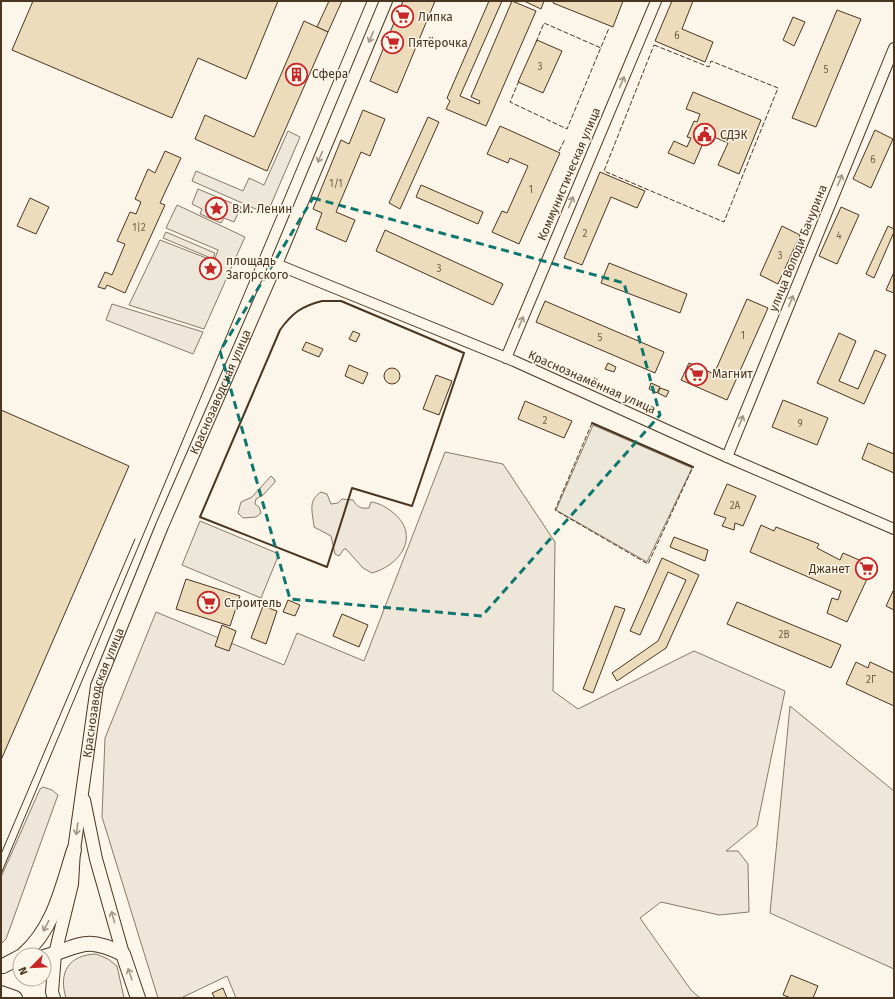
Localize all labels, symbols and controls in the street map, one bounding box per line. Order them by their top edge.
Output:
supermarket icon: Липка [389,4,415,30]
place label: Липка [418,10,453,24]
supermarket icon: Пятёрочка [380,30,406,56]
house number: 6 [674,30,680,42]
one-way arrow [366,31,374,43]
place label: Пятёрочка [408,36,468,50]
building icon: Сфера [283,61,309,87]
house number: 3 [538,61,543,73]
house number: 5 [823,64,829,76]
place label: Сфера [312,67,348,81]
one-way arrow [618,76,626,88]
street label: Коммунистическая улица [535,105,603,243]
public building icon: СДЭК [691,122,717,148]
place label: СДЭК [720,128,748,142]
one-way arrow [316,150,324,162]
house number: 6 [870,154,876,166]
one-way arrow [837,175,844,187]
house number: 1/1 [329,178,343,190]
street label: улица Володи Бачурина [766,182,830,314]
house number: 1 [529,184,533,196]
place icon: В.И. Ленин [203,196,229,222]
one-way arrow [568,196,576,208]
place label: В.И. Ленин [232,202,292,216]
house number: 1|2 [132,222,146,234]
house number: 2 [583,228,588,240]
house number: 4 [836,230,842,242]
house number: 3 [778,250,783,262]
place label: площадь Загорского [226,254,289,282]
place icon: площадь Загорского [197,255,223,281]
house number: 3 [437,263,442,275]
one-way arrow [787,295,795,307]
one-way arrow [518,316,525,328]
street label: Краснозаводская улица [187,327,254,456]
house number: 1 [741,330,745,342]
house number: 5 [597,332,603,344]
street label: Краснознамённая улица [526,347,658,417]
supermarket icon: Магнит [684,361,710,387]
place label: Магнит [712,367,753,381]
house number: 2 [543,415,548,427]
one-way arrow [738,415,746,427]
house number: 9 [797,418,803,430]
house number: 2А [730,500,741,512]
supermarket icon: Джанет [853,556,879,582]
place label: Джанет [808,562,851,576]
supermarket icon: Строитель [195,590,221,616]
place label: Строитель [224,596,282,610]
street label: Краснозаводская улица [80,626,127,759]
house number: 2В [778,629,790,641]
house number: 2Г [866,674,876,686]
one-way arrow [73,822,81,835]
one-way arrow [109,911,116,924]
one-way arrow [42,920,50,932]
north arrow [12,947,52,987]
text: N [16,965,31,977]
one-way arrow [126,968,133,981]

